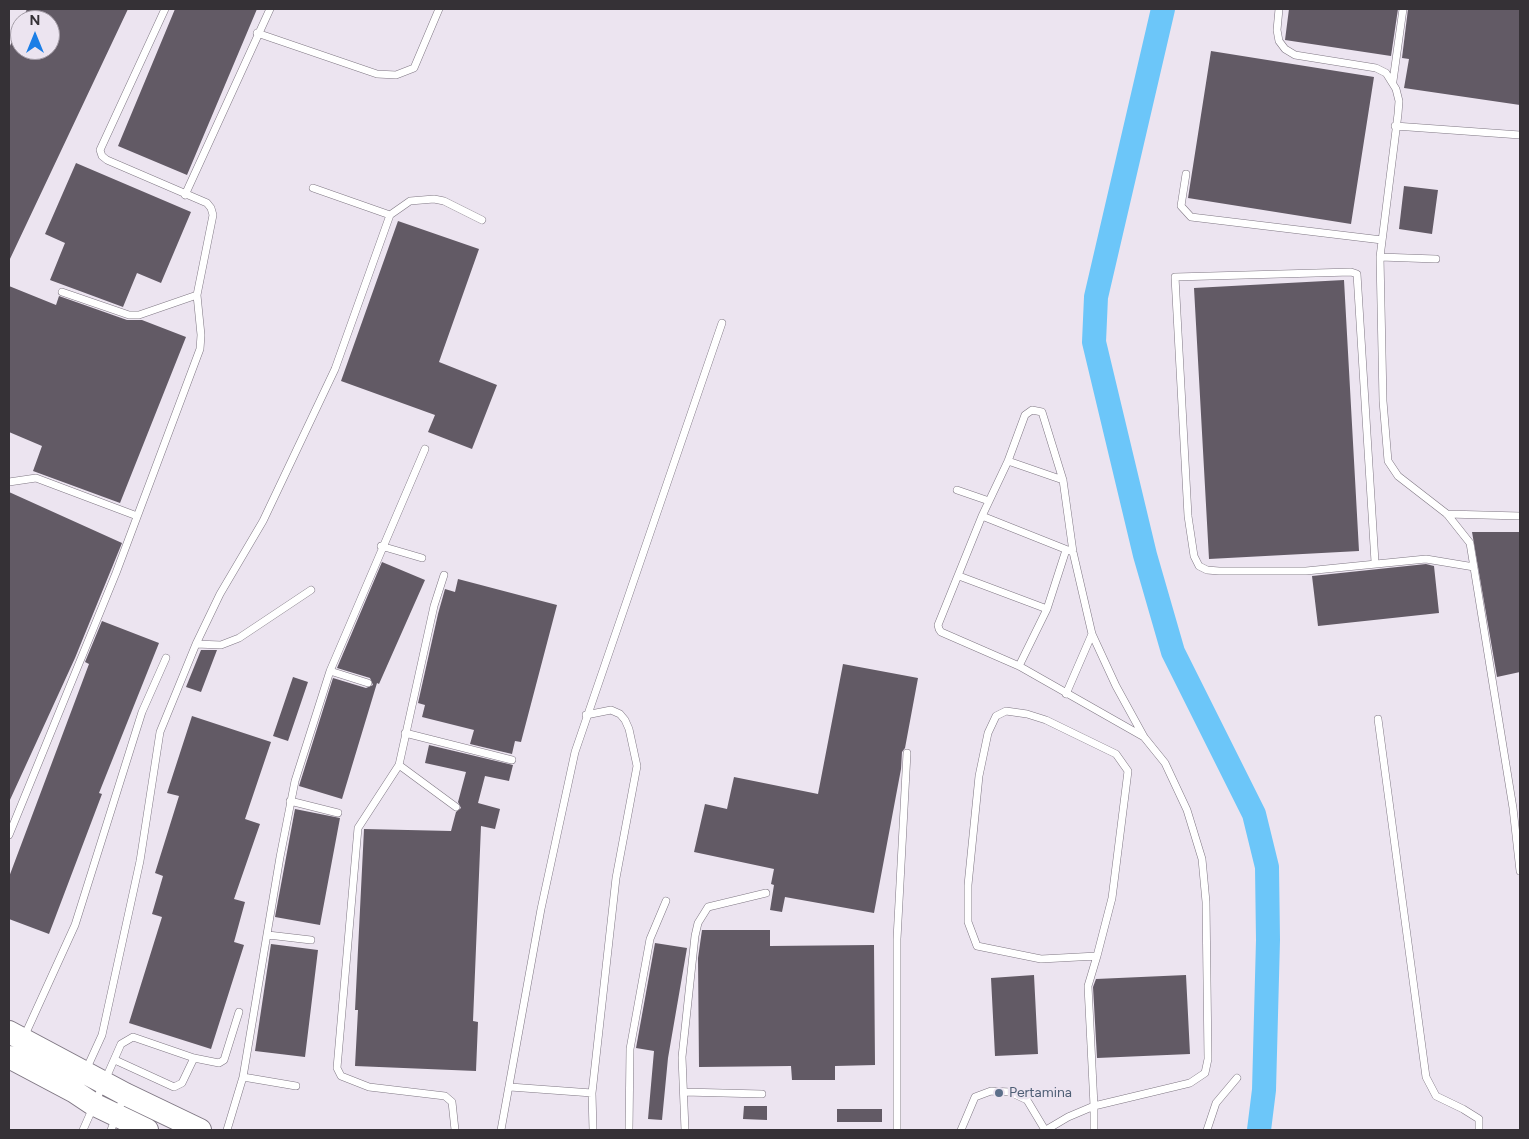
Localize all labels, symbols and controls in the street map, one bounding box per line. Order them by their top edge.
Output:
north arrow [10,10,60,60]
text: N [30,12,40,29]
place label: Pertamina [1009,1085,1072,1101]
marker: Pertamina [993,1087,1005,1099]

